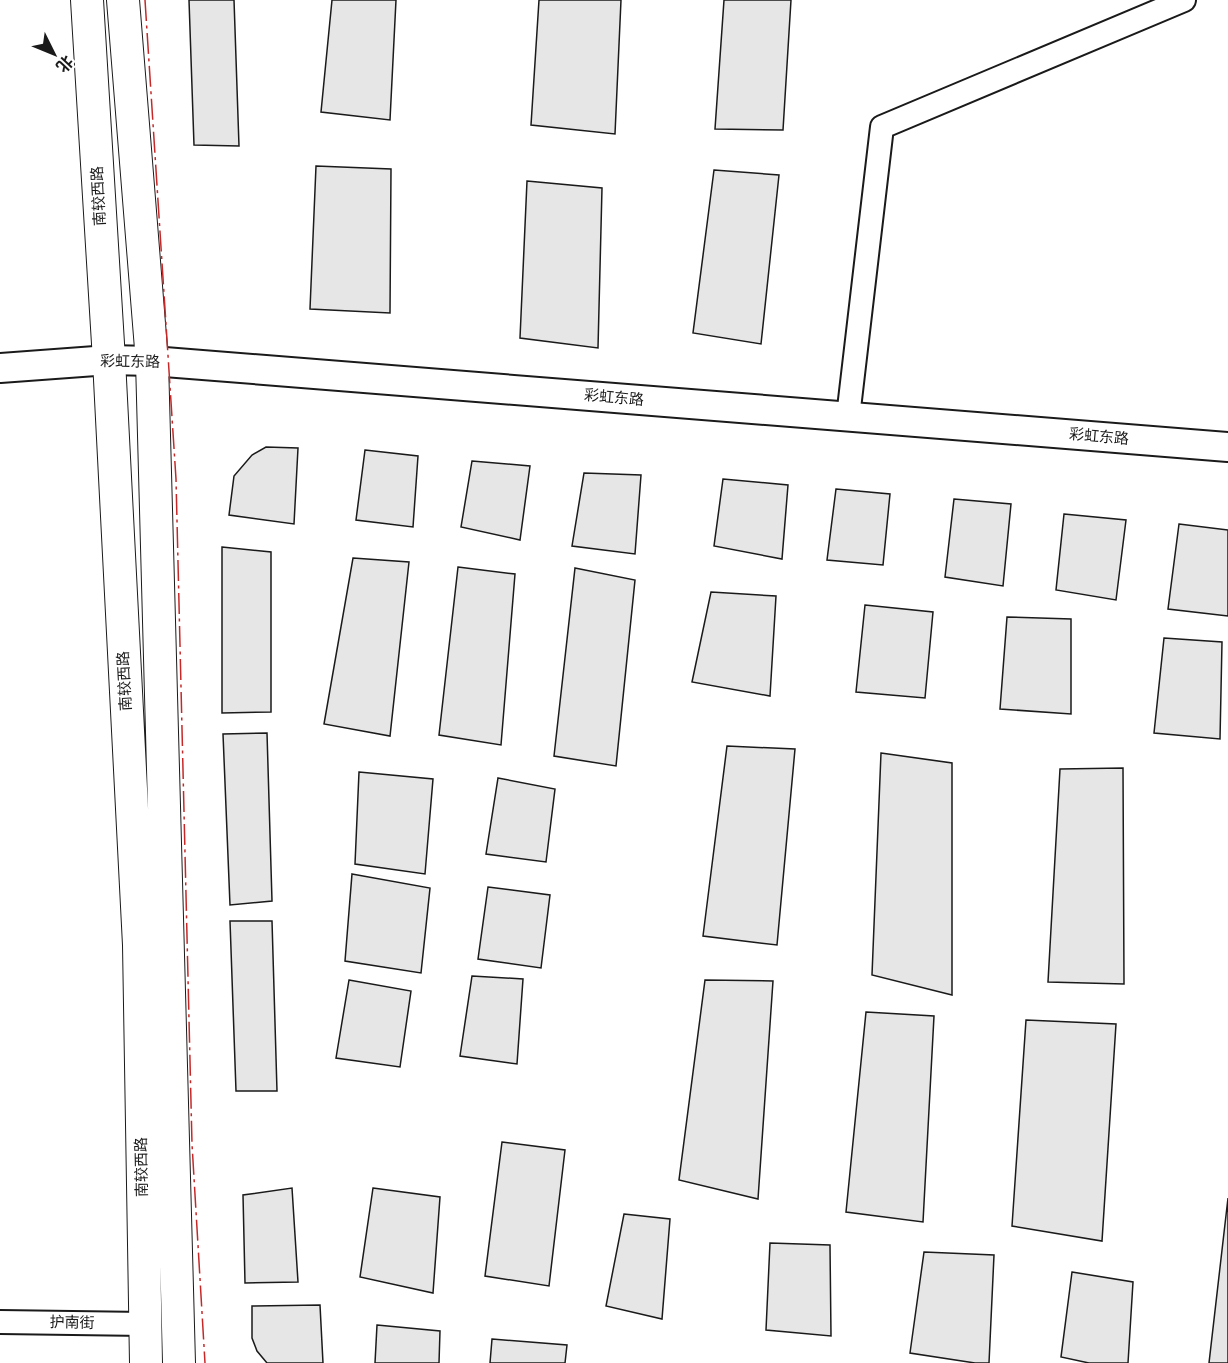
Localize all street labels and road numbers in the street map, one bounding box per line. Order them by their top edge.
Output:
street label: 南较西路 [87,165,111,227]
street label: 彩虹东路 [100,351,160,373]
street label: 彩虹东路 [583,385,645,411]
street label: 彩虹东路 [1068,424,1130,450]
street label: 南较西路 [113,650,137,712]
street label: 南较西路 [131,1137,153,1197]
street label: 护南街 [49,1312,95,1334]

